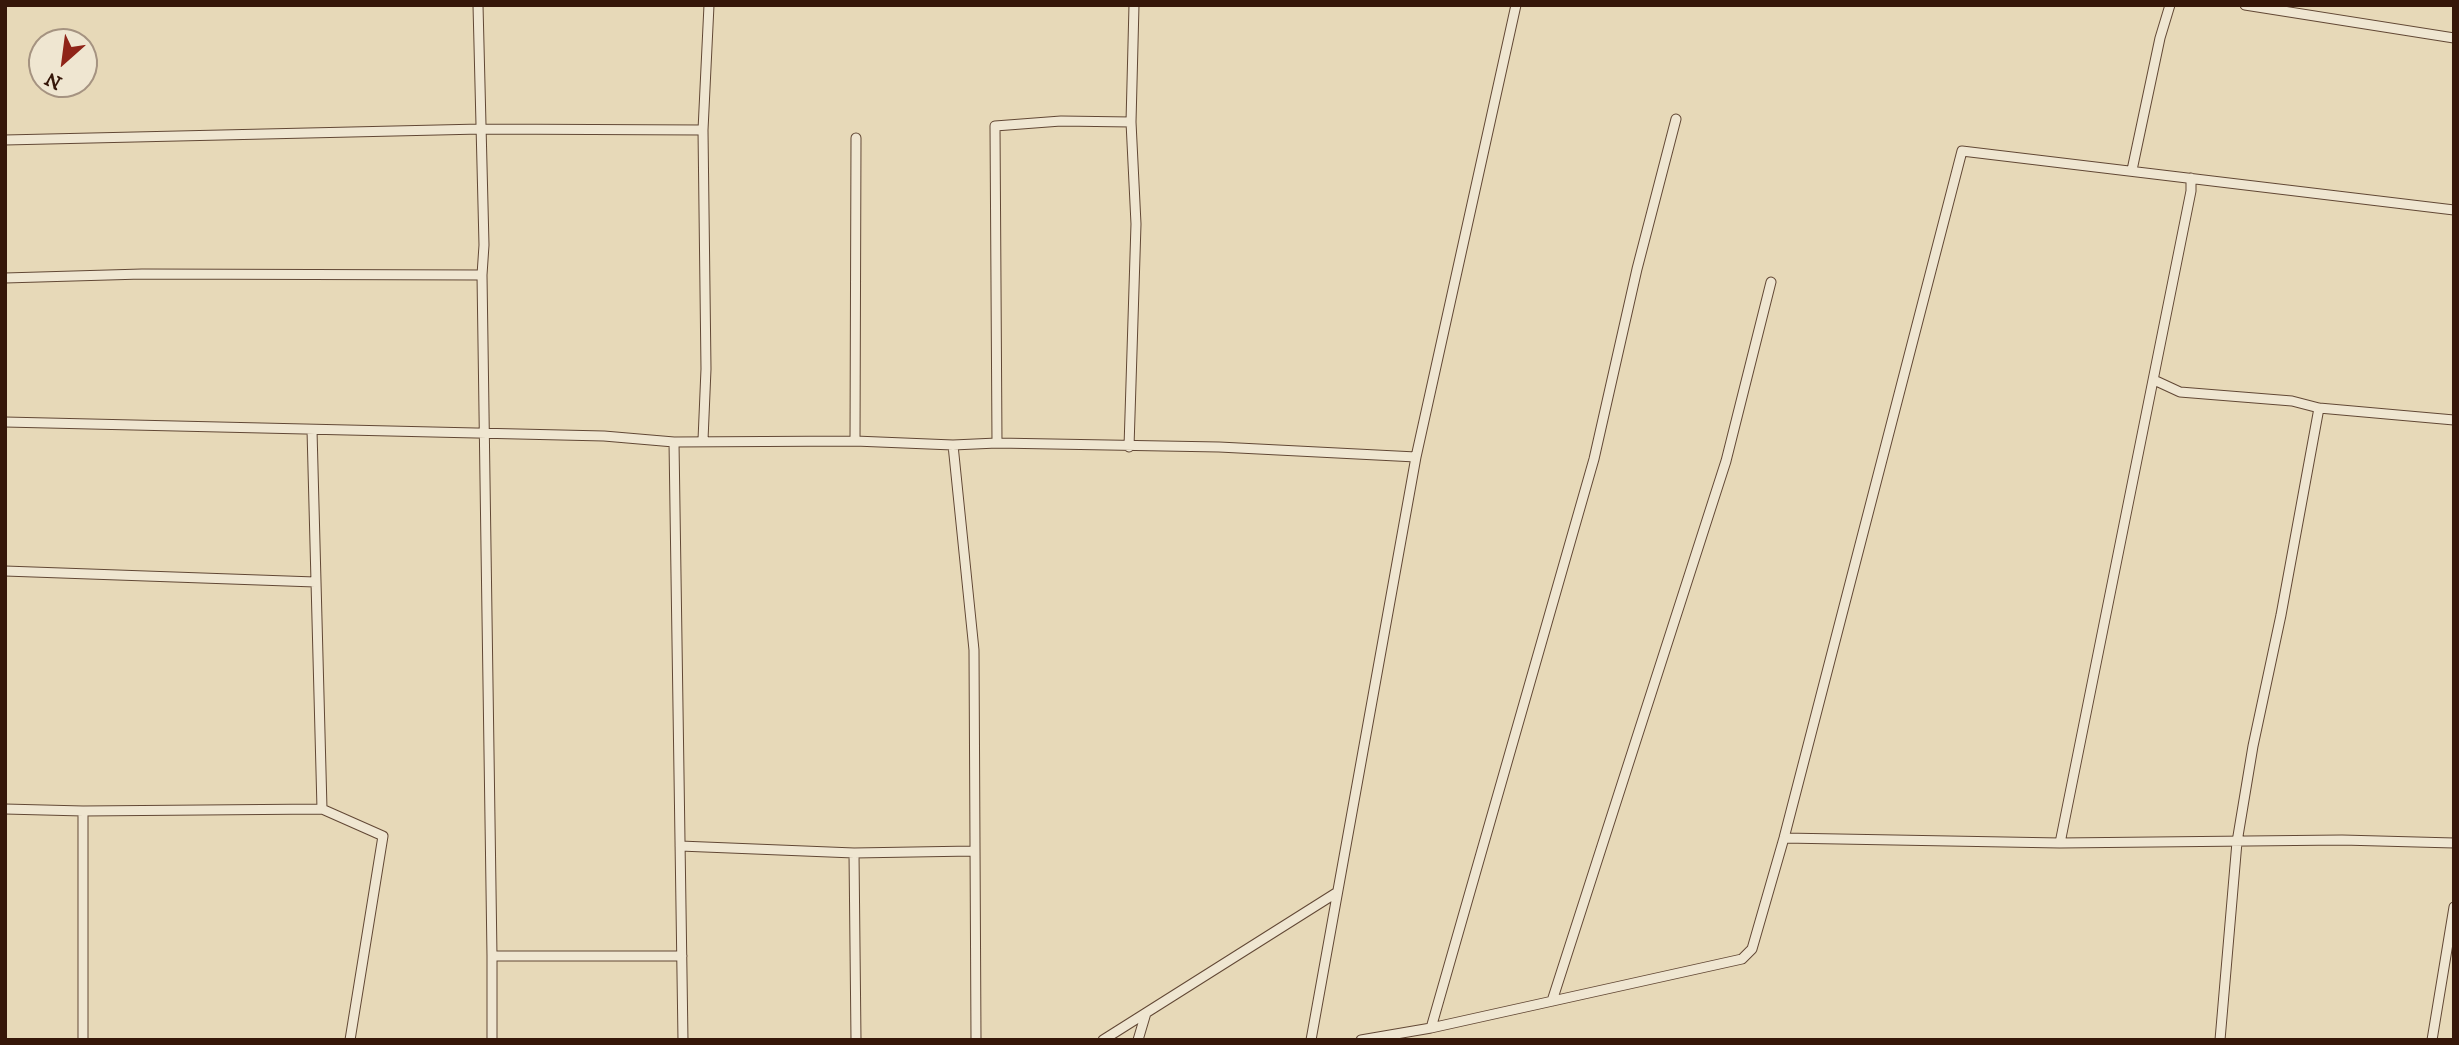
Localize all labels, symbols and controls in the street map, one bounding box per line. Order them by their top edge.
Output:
north arrow [28,28,98,98]
text: N [42,66,66,94]

